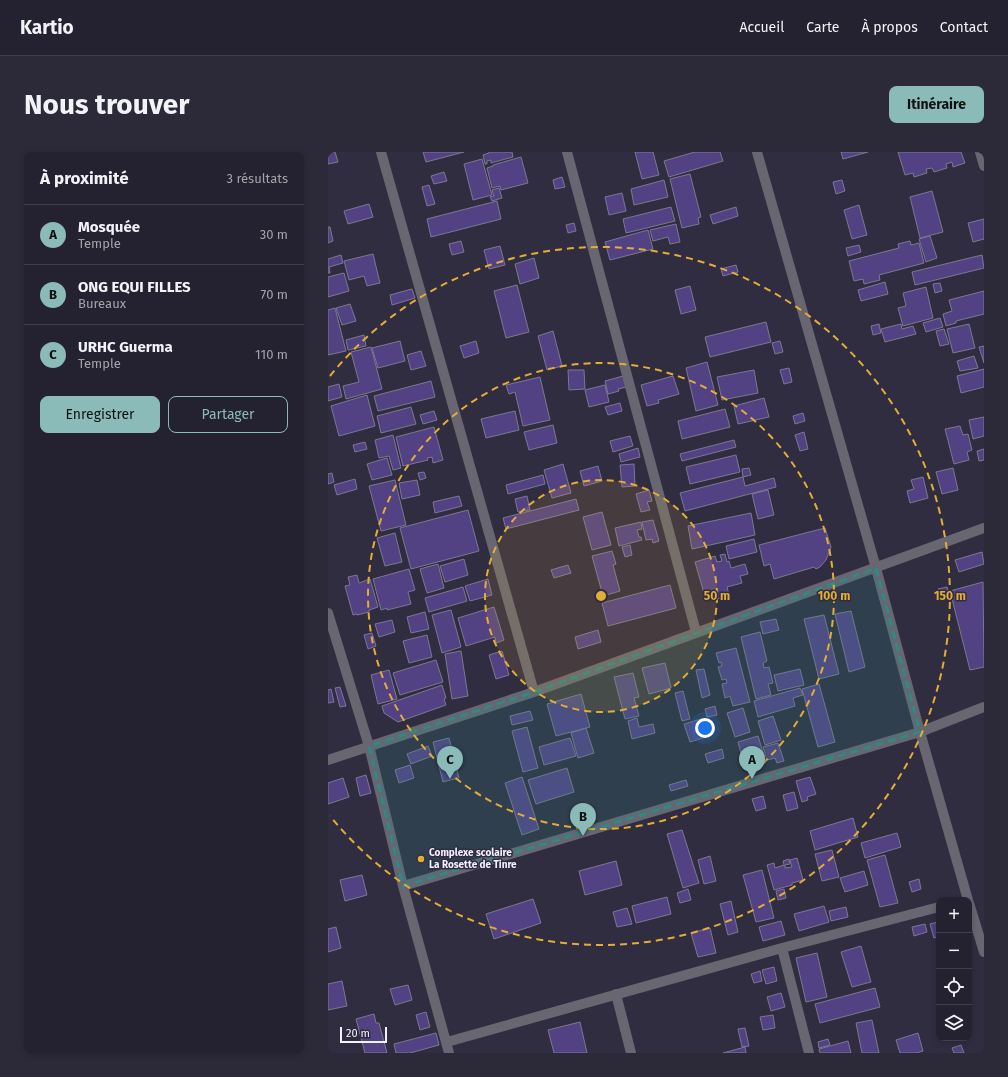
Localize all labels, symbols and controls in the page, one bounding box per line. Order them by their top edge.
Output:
text: Kartio [20,16,74,39]
text: Accueil [739,19,784,36]
text: Carte [806,19,839,36]
text: À propos [861,19,918,36]
text: Contact [940,19,988,36]
button: Itinéraire [889,86,984,123]
text: Nous trouver [24,88,189,121]
text: À proximité [40,168,129,189]
text: 3 résultats [226,171,288,186]
text: Mosquée [78,218,140,236]
text: A [49,227,57,242]
text: 30 m [260,227,288,242]
text: Temple [78,236,121,251]
text: ONG EQUI FILLES [78,278,191,296]
text: B [49,287,57,302]
text: 70 m [261,287,288,302]
text: Bureaux [78,296,126,311]
text: URHC Guerma [78,338,173,356]
text: C [49,347,57,362]
text: 110 m [255,347,288,362]
text: Temple [78,356,121,371]
button: Enregistrer [40,396,160,433]
button: Partager [168,396,288,433]
centre of rings [594,589,608,603]
text: 50 m [704,589,730,603]
text: 100 m [818,589,850,603]
text: 150 m [934,589,966,603]
your location [695,718,715,738]
pin: C [437,746,463,779]
pin: A [739,746,765,779]
pin: B [570,803,596,836]
place label: Complexe scolaire La Rosette de Tinre [429,847,517,871]
marker: Complexe scolaire La Rosette de Tinre [416,854,426,864]
map controls [936,897,972,1041]
button: + [936,897,972,933]
button: − [936,933,972,969]
button: locate [936,969,972,1005]
button: layers [936,1005,972,1041]
scale bar [340,1025,387,1044]
text: 20 m [346,1027,370,1040]

